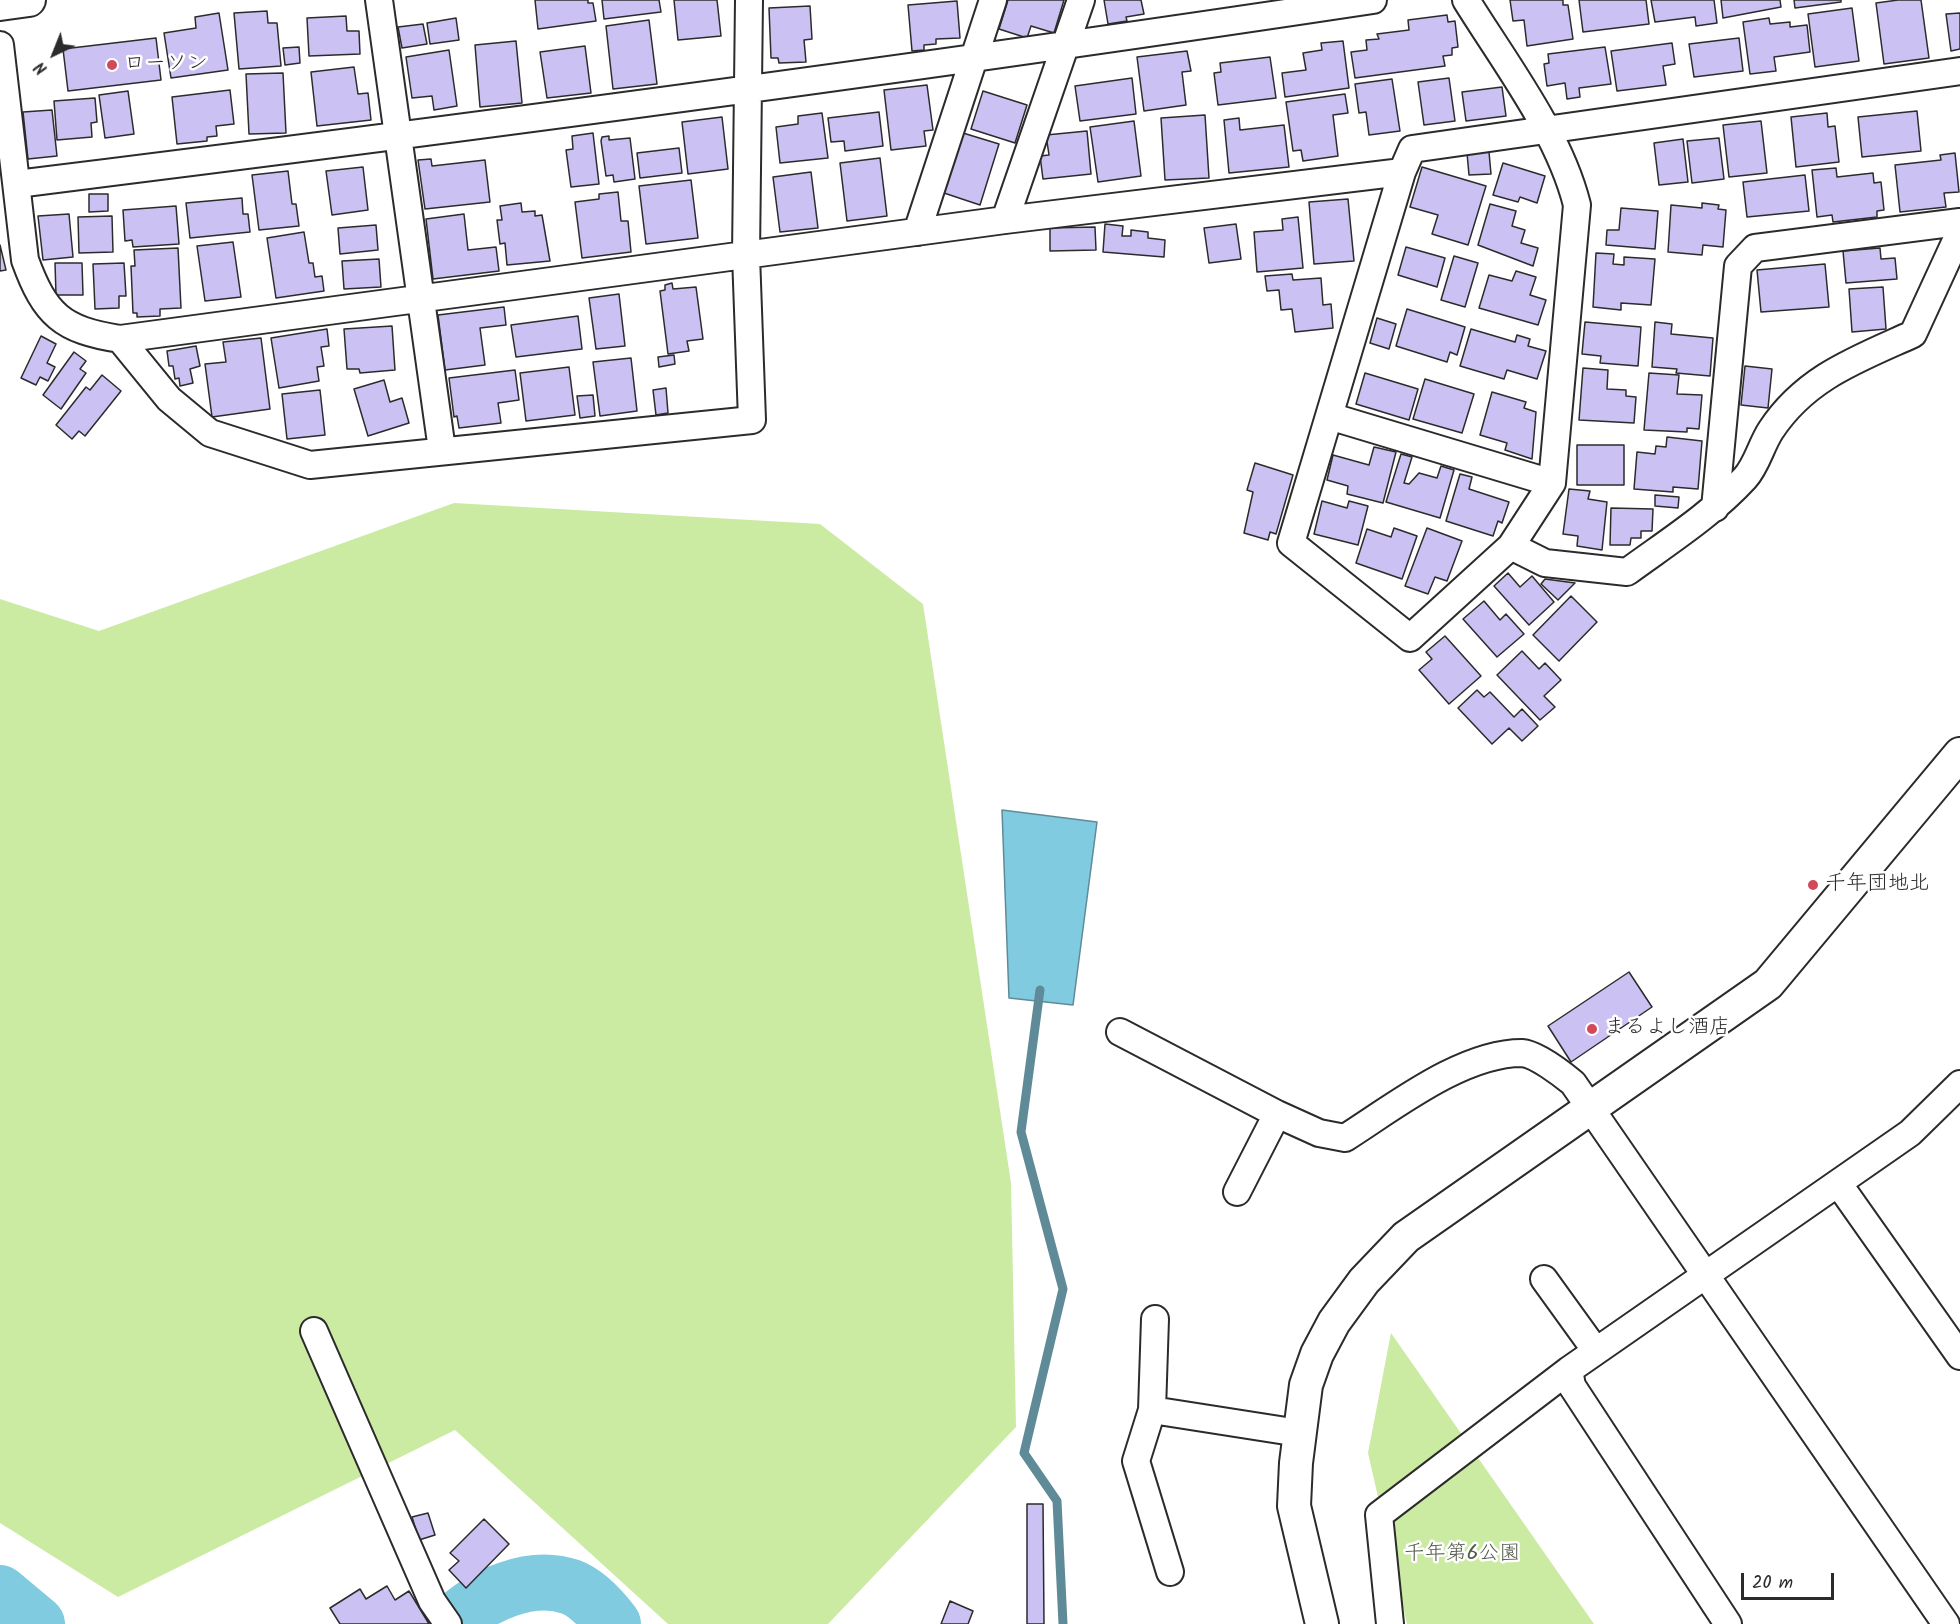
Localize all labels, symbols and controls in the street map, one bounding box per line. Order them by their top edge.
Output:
north arrow [24,24,84,84]
place label: ローソン [124,52,208,78]
text: N [29,55,54,80]
marker: ローソン [105,58,119,72]
place label: 千年団地北 [1825,872,1930,898]
marker: 千年団地北 [1806,878,1820,892]
place label: まるよし酒店 [1604,1016,1730,1042]
marker: まるよし酒店 [1585,1022,1599,1036]
park label: 千年第6公園 [1404,1542,1520,1568]
scale bar [1744,1561,1837,1599]
text: 20 m [1752,1569,1793,1598]

